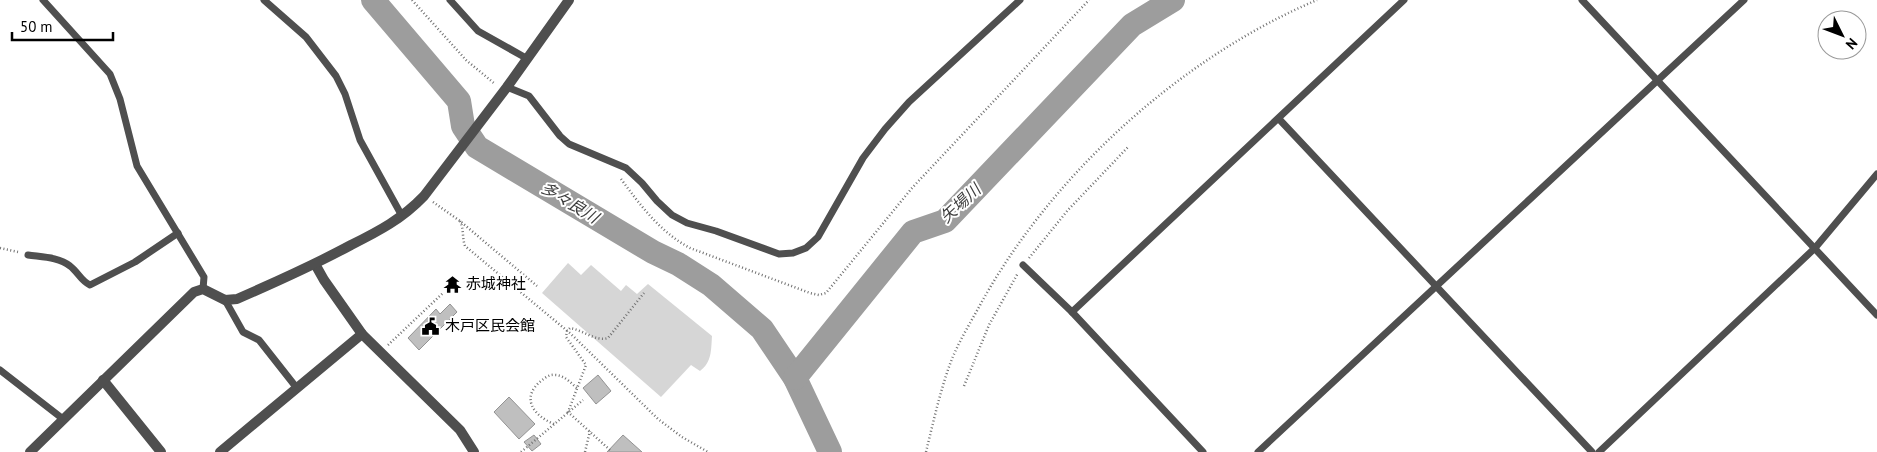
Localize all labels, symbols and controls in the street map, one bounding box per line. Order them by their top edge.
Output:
scale bar [12,10,114,42]
north arrow [1817,10,1867,60]
text: 50 m [20,17,53,36]
text: N [1842,34,1861,53]
water label: 多々良川 [537,177,604,228]
water label: 矢場川 [936,178,986,227]
temple icon: 赤城神社 [442,274,462,294]
place label: 赤城神社 [466,274,526,293]
public building icon: 木戸区民会館 [421,316,441,336]
place label: 木戸区民会館 [445,316,535,335]

